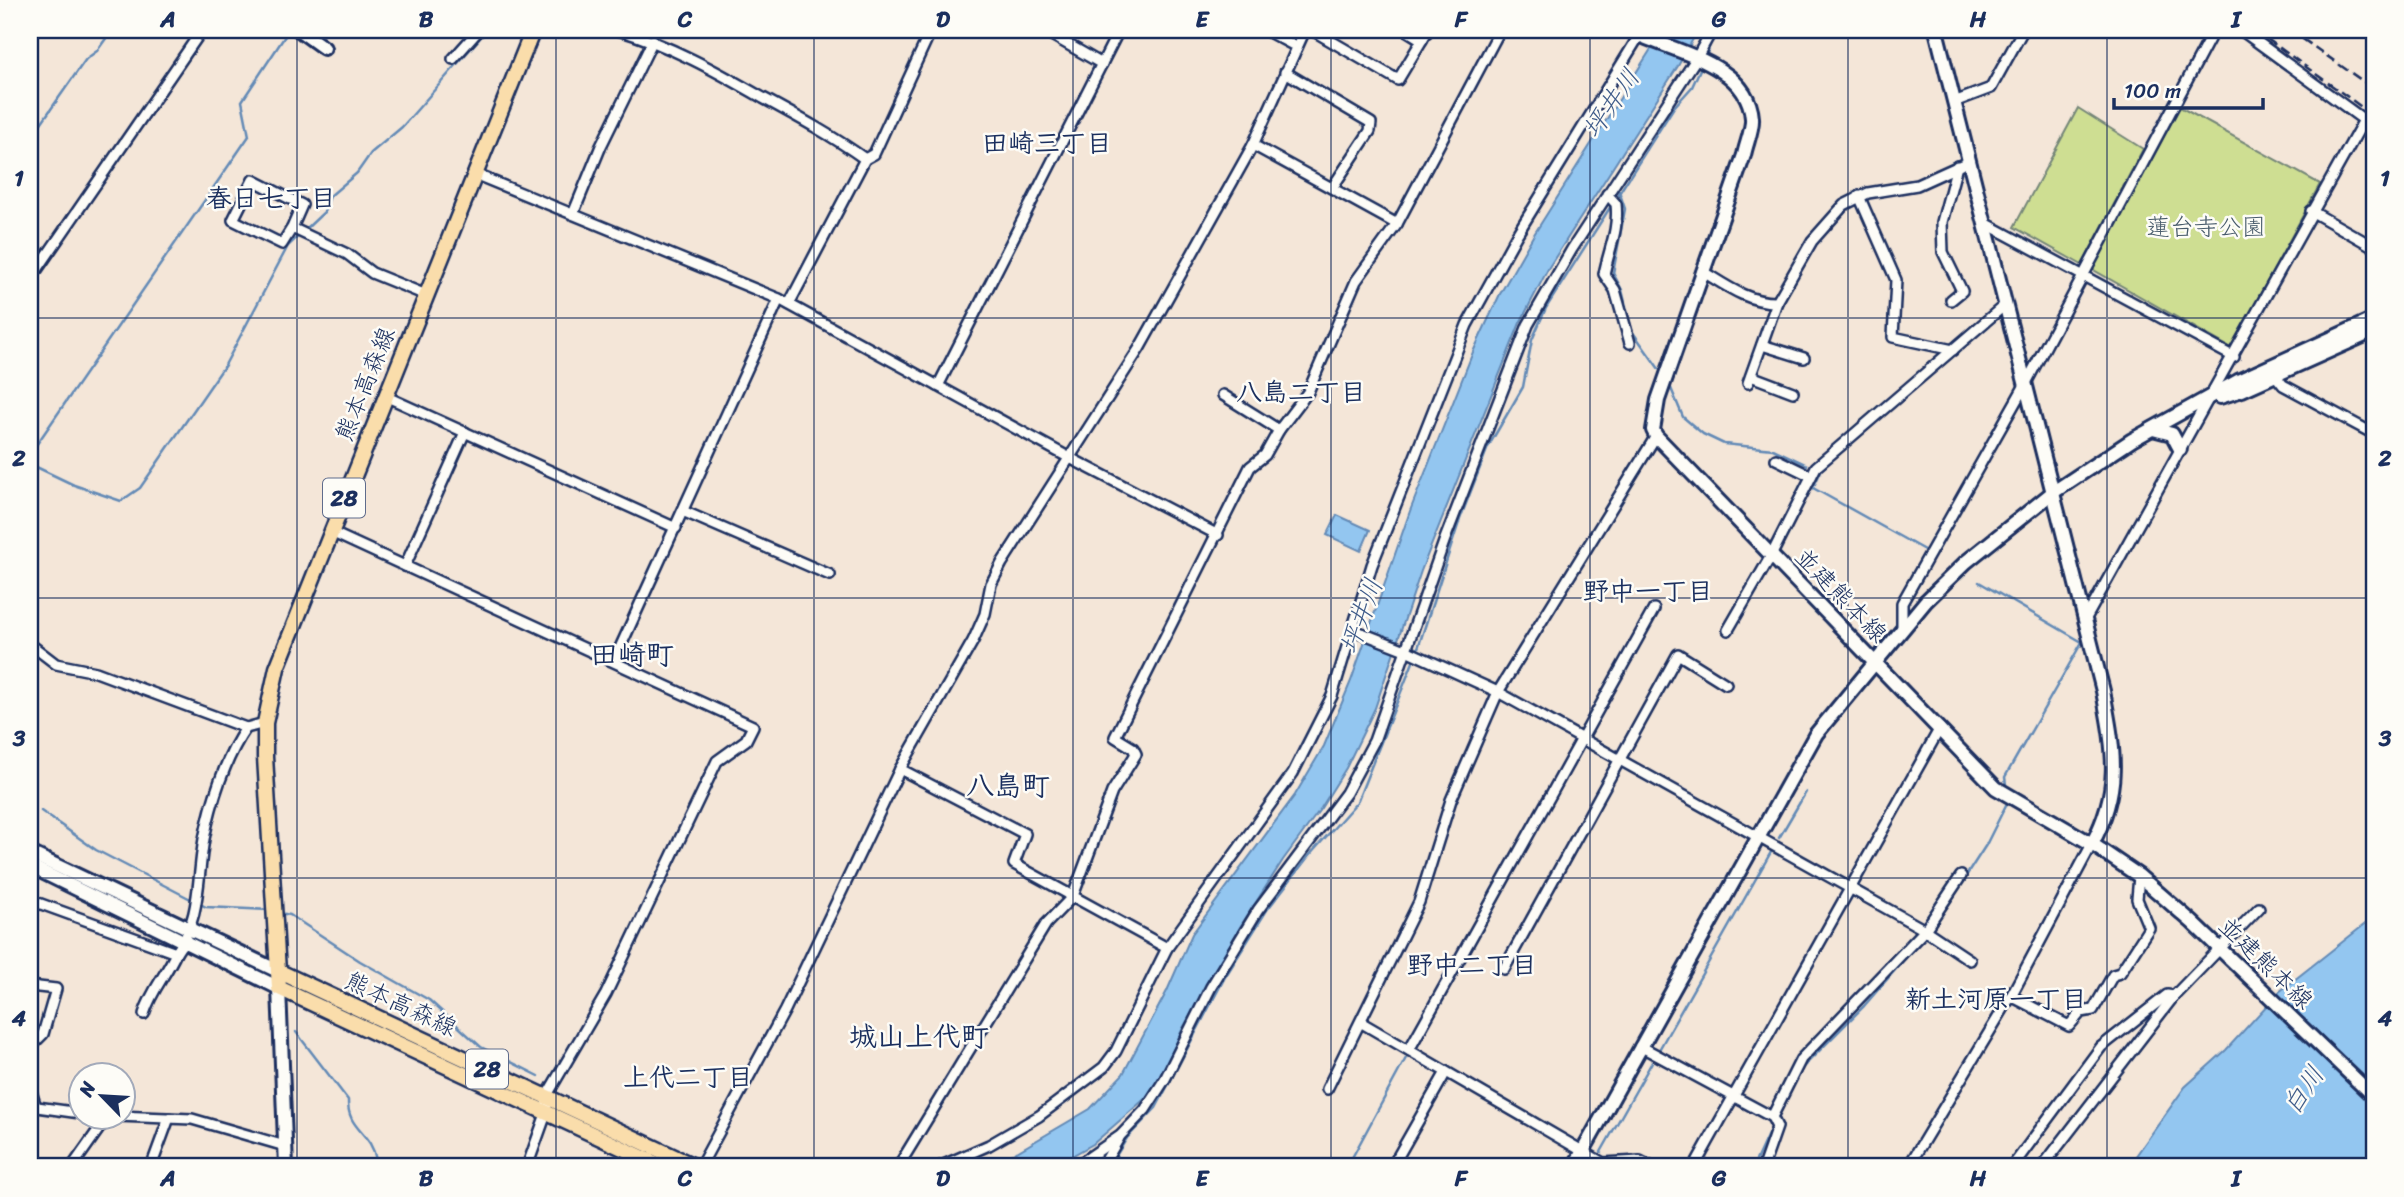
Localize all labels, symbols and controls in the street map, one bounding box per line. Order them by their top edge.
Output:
text: A [159,0,176,40]
text: B [419,0,434,40]
text: C [677,0,693,40]
text: D [936,0,951,40]
text: E [1196,0,1211,40]
text: F [1454,0,1469,40]
text: G [1711,0,1727,40]
text: H [1969,0,1987,40]
text: I [2230,0,2242,40]
water label: 坪井川 [1570,58,1652,148]
scale bar [2114,66,2262,110]
text: 100 m [2124,72,2181,110]
district label: 田崎三丁目 [982,120,1112,166]
text: 1 [14,158,24,199]
text: 1 [2380,158,2390,199]
district label: 春日七丁目 [206,175,336,221]
park label: 蓮台寺公園 [2146,206,2266,248]
street label: 熊本高森線 [323,321,407,447]
district label: 八島二丁目 [1236,369,1366,415]
text: 2 [11,438,26,479]
text: 2 [2377,438,2392,479]
road number: 28 [323,478,365,518]
street label: 並建熊本線 [1784,537,1898,653]
district label: 野中一丁目 [1583,568,1713,614]
water label: 坪井川 [1326,571,1396,661]
district label: 田崎町 [590,630,674,679]
text: 3 [12,718,26,759]
text: 3 [2378,718,2392,759]
district label: 八島町 [966,761,1050,810]
street label: 並建熊本線 [2208,906,2324,1020]
district label: 野中二丁目 [1407,942,1537,988]
street label: 熊本高森線 [338,960,464,1048]
district label: 新土河原一丁目 [1905,976,2087,1022]
text: 4 [11,998,27,1039]
text: 4 [2377,998,2393,1039]
district label: 城山上代町 [849,1012,989,1061]
road number: 28 [466,1050,508,1088]
district label: 上代二丁目 [623,1054,753,1100]
water label: 白川 [2269,1056,2337,1124]
north arrow [66,1060,136,1130]
text: N [69,1075,105,1103]
text: A [159,1158,176,1197]
text: B [419,1158,434,1197]
text: C [677,1158,693,1197]
text: D [936,1158,951,1197]
text: E [1196,1158,1211,1197]
text: F [1454,1158,1469,1197]
text: G [1711,1158,1727,1197]
text: H [1969,1158,1987,1197]
text: I [2230,1158,2242,1197]

